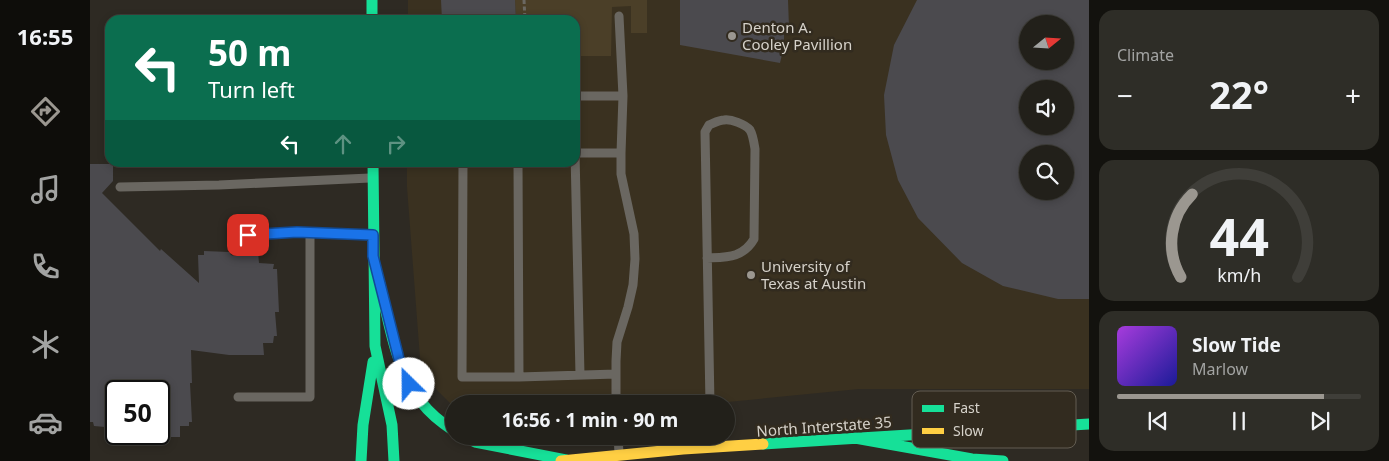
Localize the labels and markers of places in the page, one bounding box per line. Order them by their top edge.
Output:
place label: Denton A. Cooley Pavillion [742,17,852,54]
marker: Denton A. Cooley Pavillion [726,30,738,42]
pin [227,214,269,256]
place label: University of Texas at Austin [761,256,866,293]
marker: University of Texas at Austin [745,269,757,281]

